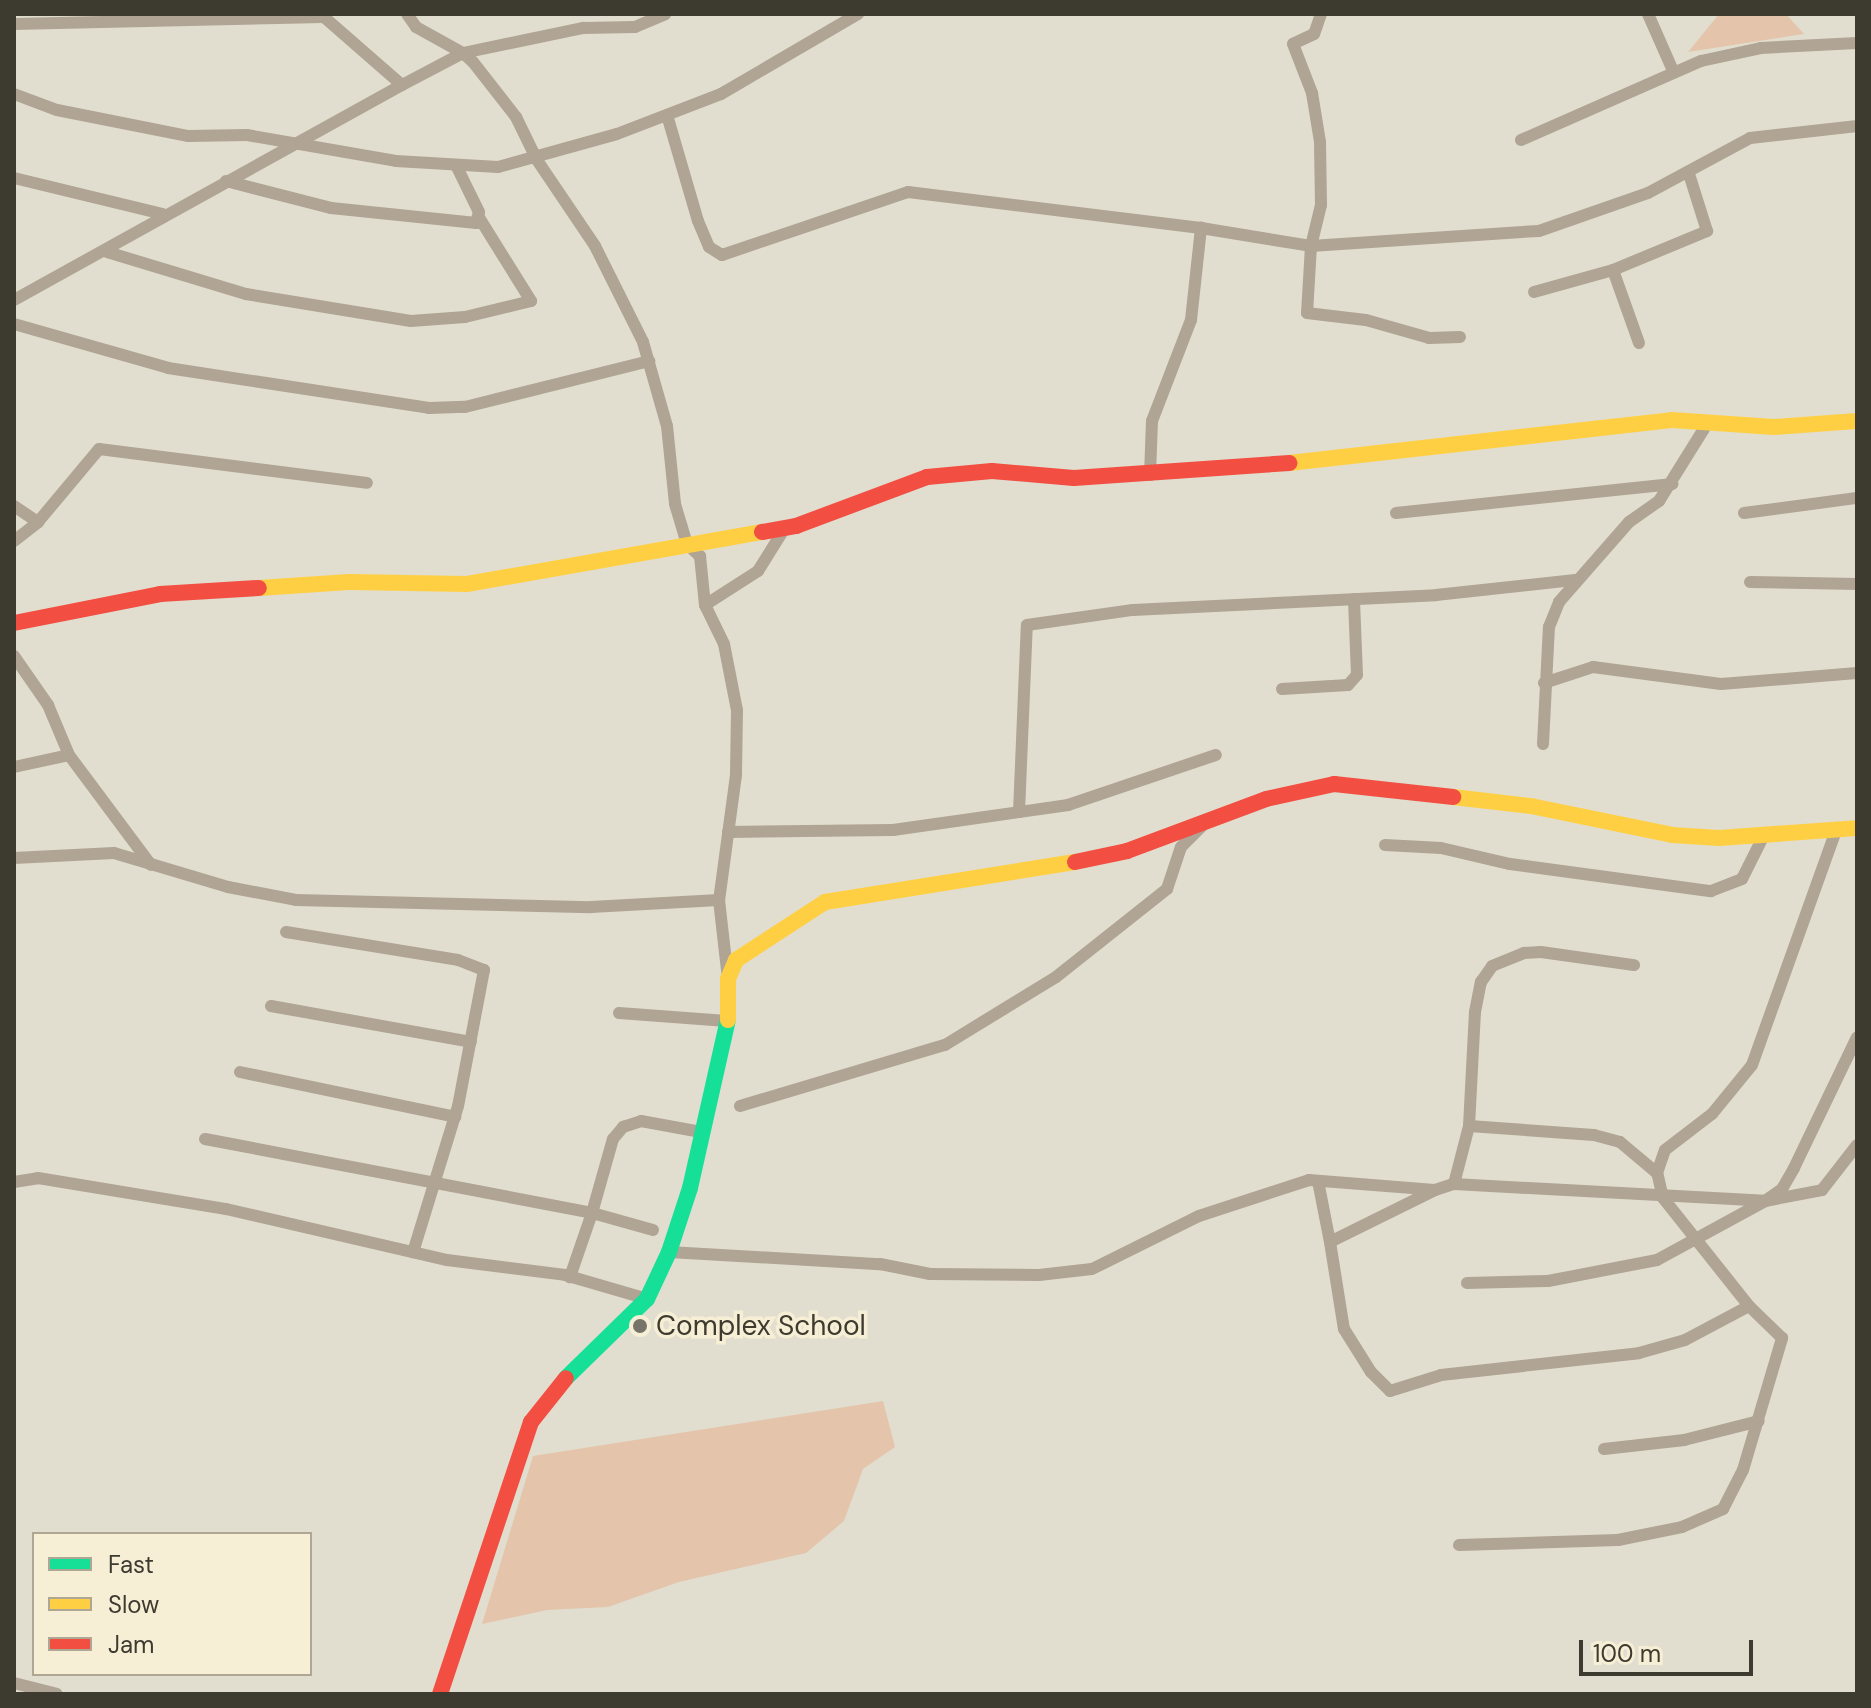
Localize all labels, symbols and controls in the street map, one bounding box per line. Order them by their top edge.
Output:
place label: Complex School [656,1309,866,1343]
marker: Complex School [631,1317,649,1335]
legend [32,1532,312,1676]
text: Fast [108,1549,154,1580]
text: Slow [108,1589,159,1620]
scale bar [1583,1624,1757,1674]
text: Jam [108,1629,154,1660]
text: 100 m [1593,1638,1661,1669]

